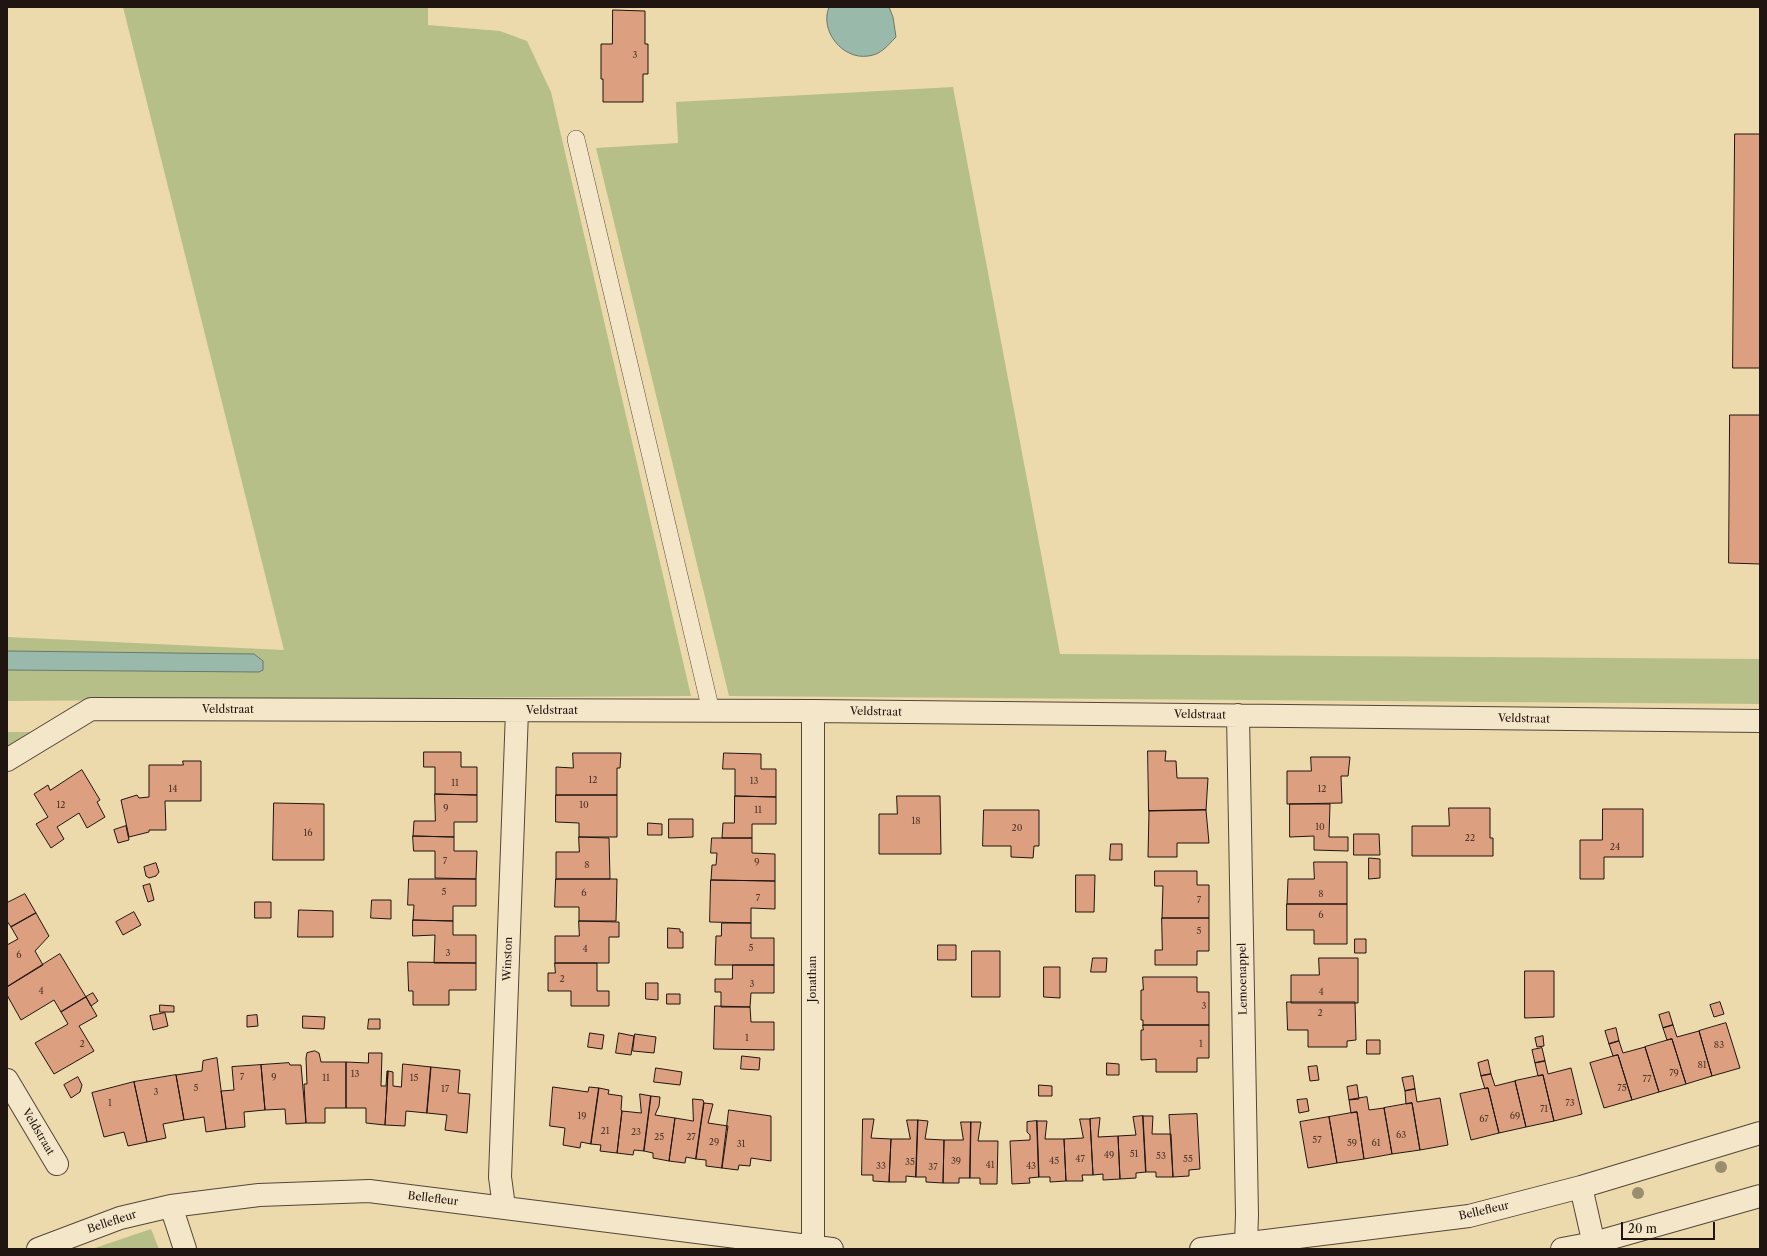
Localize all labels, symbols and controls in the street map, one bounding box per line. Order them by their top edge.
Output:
house number: 3 [633,50,637,60]
street label: Veldstraat [202,703,254,717]
street label: Veldstraat [526,704,578,718]
street label: Veldstraat [850,705,902,719]
street label: Veldstraat [1174,708,1226,722]
street label: Veldstraat [1498,712,1550,726]
house number: 12 [589,775,597,785]
house number: 13 [750,776,758,786]
house number: 11 [451,778,459,788]
house number: 14 [169,784,177,794]
house number: 12 [1318,784,1326,794]
house number: 12 [57,800,65,810]
house number: 10 [579,800,589,810]
house number: 9 [443,803,449,813]
house number: 11 [754,805,762,815]
house number: 18 [911,816,921,826]
house number: 10 [1315,822,1325,832]
house number: 20 [1012,823,1022,833]
house number: 16 [303,828,313,838]
house number: 22 [1465,833,1475,843]
house number: 24 [1610,842,1620,852]
house number: 7 [443,856,447,866]
house number: 9 [754,857,760,867]
house number: 8 [584,860,590,870]
house number: 5 [442,887,446,897]
house number: 6 [581,888,587,898]
house number: 8 [1318,889,1324,899]
house number: 7 [756,893,760,903]
house number: 7 [1197,895,1201,905]
house number: 6 [1318,910,1324,920]
house number: 5 [1197,926,1201,936]
street label: Winston [501,937,515,981]
house number: 5 [749,943,753,953]
street label: Lemoenappel [1236,943,1250,1015]
house number: 4 [582,944,588,954]
house number: 3 [446,948,450,958]
house number: 6 [16,950,22,960]
street label: Jonathan [806,956,820,1002]
house number: 2 [559,974,565,984]
house number: 3 [750,979,754,989]
house number: 4 [38,986,44,996]
house number: 4 [1318,987,1324,997]
house number: 3 [1202,1001,1206,1011]
house number: 2 [1317,1008,1323,1018]
house number: 1 [745,1033,749,1043]
house number: 2 [79,1039,85,1049]
house number: 1 [1199,1039,1203,1049]
house number: 83 [1714,1040,1724,1050]
house number: 81 [1697,1060,1707,1070]
house number: 79 [1669,1068,1679,1078]
house number: 13 [351,1069,359,1079]
house number: 7 [240,1072,244,1082]
house number: 9 [271,1072,277,1082]
house number: 11 [322,1073,330,1083]
house number: 15 [410,1073,418,1083]
house number: 77 [1643,1074,1651,1084]
house number: 5 [194,1083,198,1093]
house number: 75 [1617,1083,1627,1093]
house number: 17 [441,1084,449,1094]
house number: 3 [154,1087,158,1097]
house number: 1 [108,1098,112,1108]
house number: 73 [1565,1098,1575,1108]
house number: 71 [1540,1104,1548,1114]
street label: Veldstraat [19,1106,57,1158]
house number: 19 [577,1111,587,1121]
house number: 69 [1510,1111,1520,1121]
house number: 67 [1479,1114,1489,1124]
house number: 21 [601,1126,609,1136]
house number: 23 [631,1127,641,1137]
house number: 63 [1396,1130,1406,1140]
house number: 25 [654,1132,664,1142]
house number: 27 [686,1132,696,1142]
house number: 57 [1312,1135,1322,1145]
house number: 29 [709,1137,719,1147]
house number: 59 [1347,1138,1357,1148]
house number: 61 [1371,1138,1381,1148]
house number: 31 [737,1139,745,1149]
house number: 51 [1130,1149,1138,1159]
house number: 49 [1104,1150,1114,1160]
house number: 53 [1156,1151,1166,1161]
house number: 47 [1075,1154,1085,1164]
house number: 55 [1183,1154,1193,1164]
house number: 39 [951,1156,961,1166]
house number: 45 [1049,1156,1059,1166]
house number: 35 [905,1157,915,1167]
house number: 41 [986,1160,994,1170]
house number: 33 [876,1161,886,1171]
house number: 43 [1026,1161,1036,1171]
house number: 37 [928,1162,938,1172]
street label: Bellefleur [407,1189,459,1209]
street label: Bellefleur [1458,1199,1510,1223]
street label: Bellefleur [86,1208,138,1236]
scale bar [1623,1214,1717,1240]
text: 20 m [1628,1221,1657,1236]

